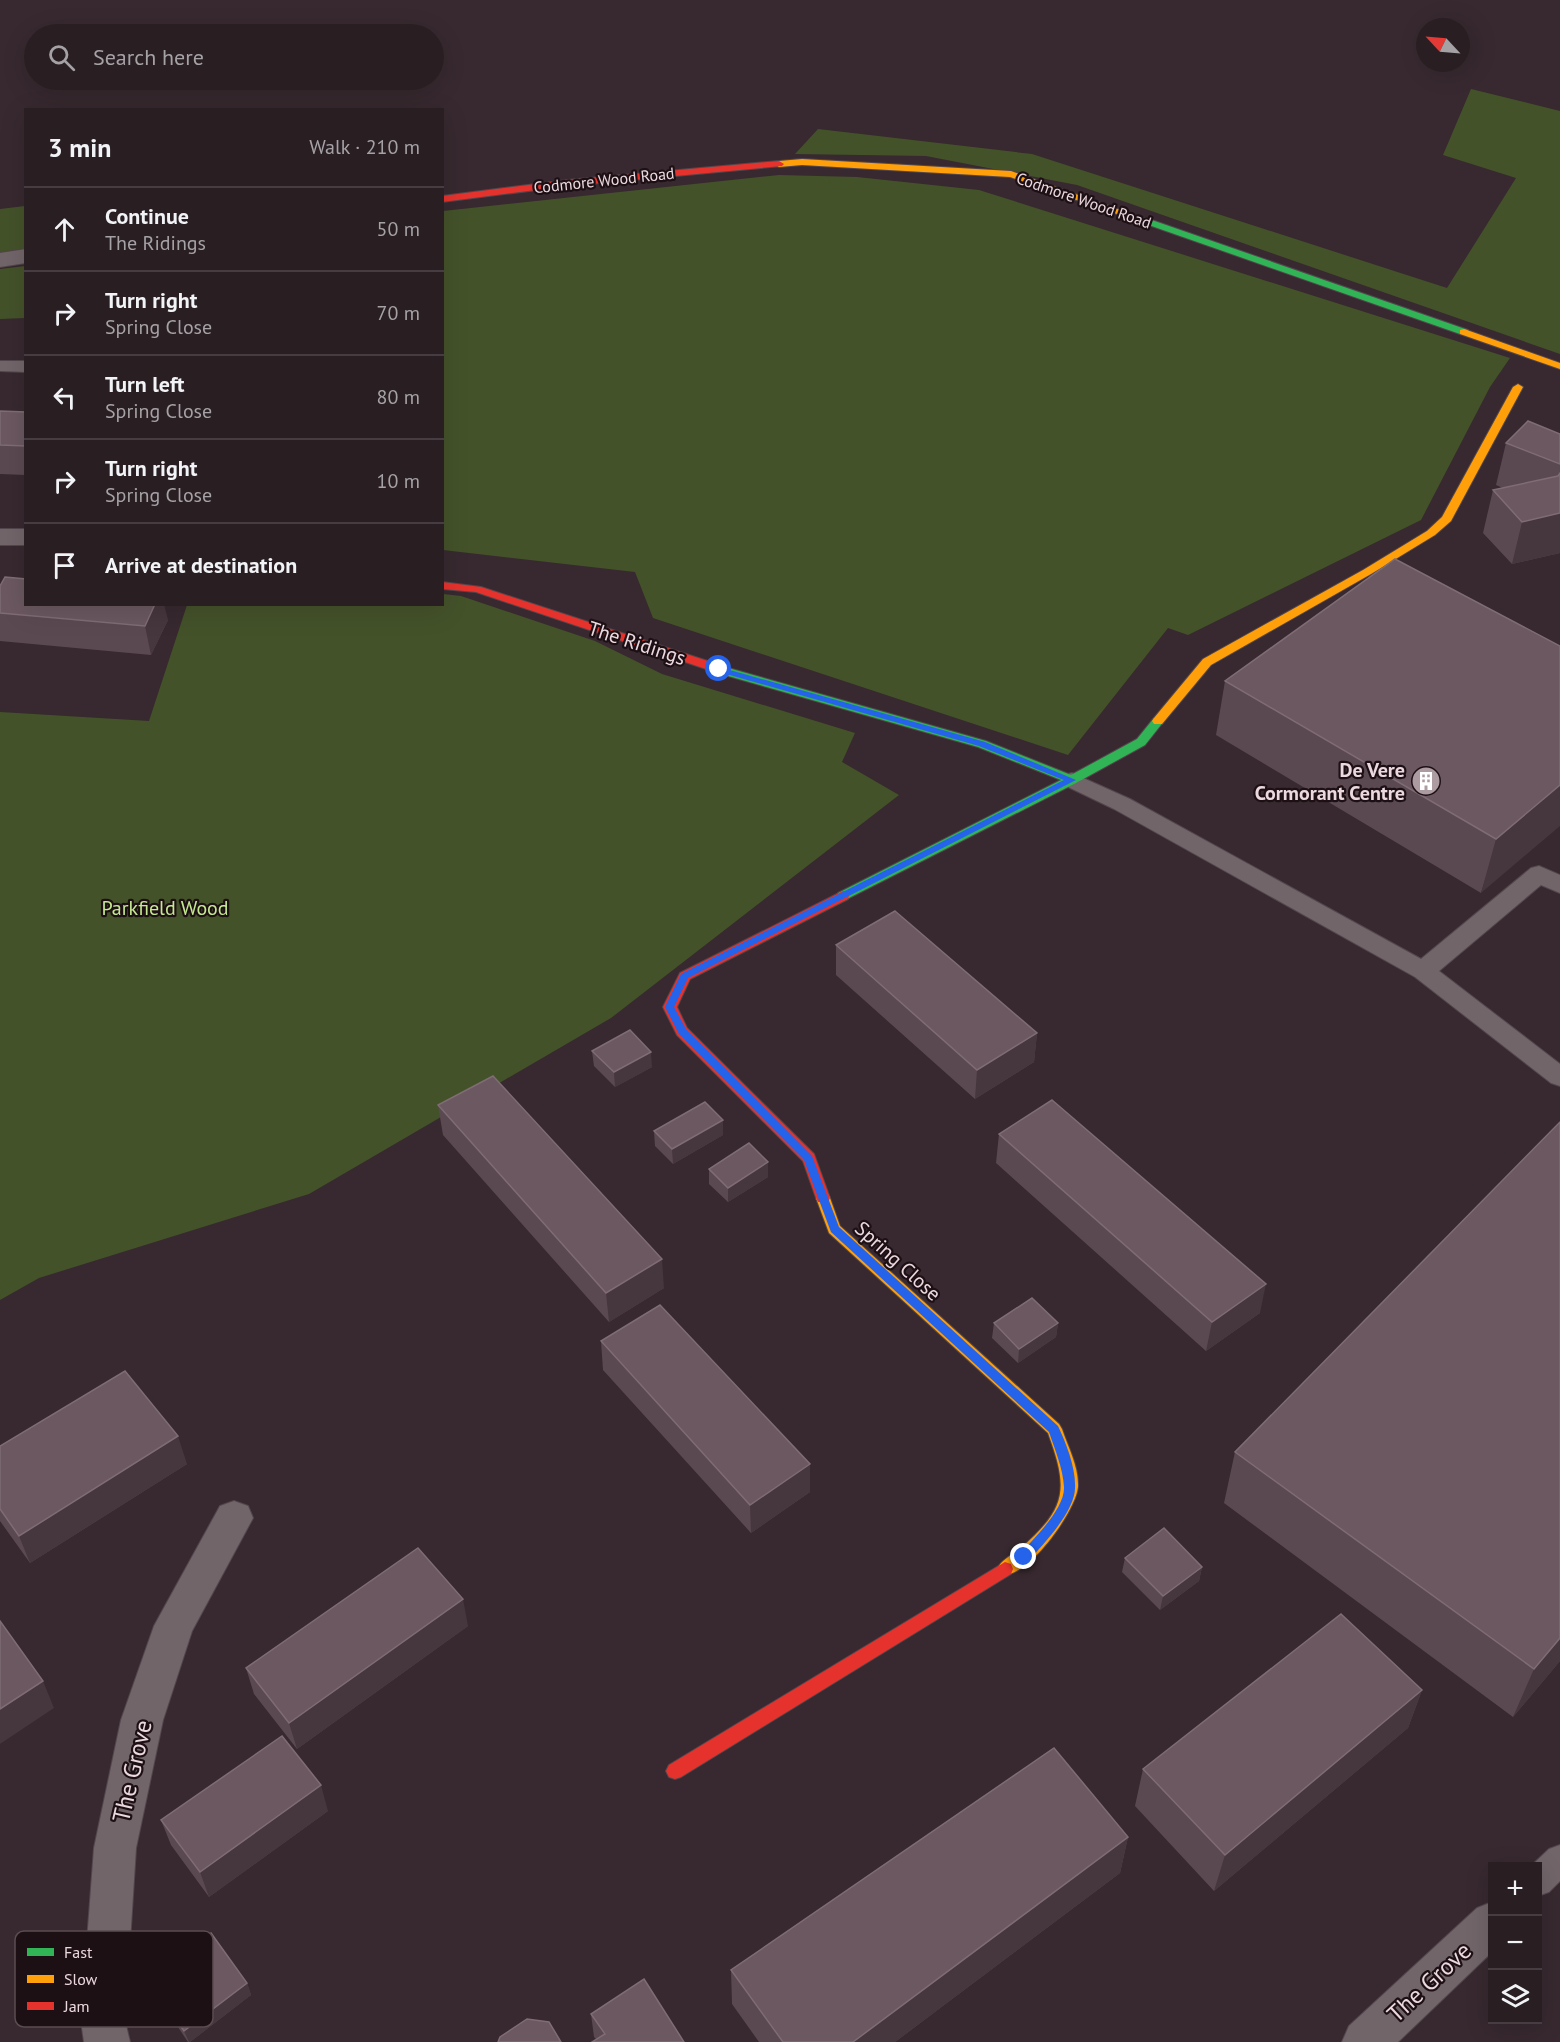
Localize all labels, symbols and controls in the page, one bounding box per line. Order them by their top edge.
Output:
north arrow [1416,18,1470,72]
search box [24,24,444,90]
icon: search [45,41,78,74]
text: Search here [93,43,204,71]
text: 3 min [48,131,111,164]
text: Walk · 210 m [309,134,420,160]
street label: Codmore Wood Road [533,163,675,197]
street label: Codmore Wood Road [1014,168,1154,232]
text: Continue [105,202,189,230]
icon: ahead [48,213,81,246]
text: 50 m [377,216,420,242]
text: The Ridings [105,230,206,256]
text: Turn right [105,286,197,314]
icon: right [48,297,81,330]
text: 70 m [377,300,420,326]
text: Spring Close [105,314,212,340]
text: Turn left [105,370,185,398]
icon: left [48,381,81,414]
text: 80 m [377,384,420,410]
text: Spring Close [105,398,212,424]
text: Turn right [105,454,197,482]
icon: right [48,465,81,498]
text: 10 m [377,468,420,494]
text: Spring Close [105,482,212,508]
icon: arrive [48,549,81,582]
text: Arrive at destination [105,551,297,579]
street label: The Ridings [585,615,689,671]
route start [705,655,731,681]
place label: De Vere Cormorant Centre [1255,757,1405,806]
building icon: De Vere Cormorant Centre [1410,765,1442,797]
park label: Parkfield Wood [101,895,229,921]
street label: Spring Close [849,1215,947,1307]
route end [1010,1543,1036,1569]
street label: The Grove [105,1717,159,1825]
map controls [1488,1862,1542,2024]
button: + [1488,1862,1542,1916]
button: − [1488,1916,1542,1970]
legend [15,1931,213,2027]
street label: The Grove [1380,1935,1478,2029]
text: Fast [64,1942,93,1962]
text: Slow [64,1969,98,1989]
button: layers [1488,1970,1542,2024]
text: Jam [63,1996,90,2016]

